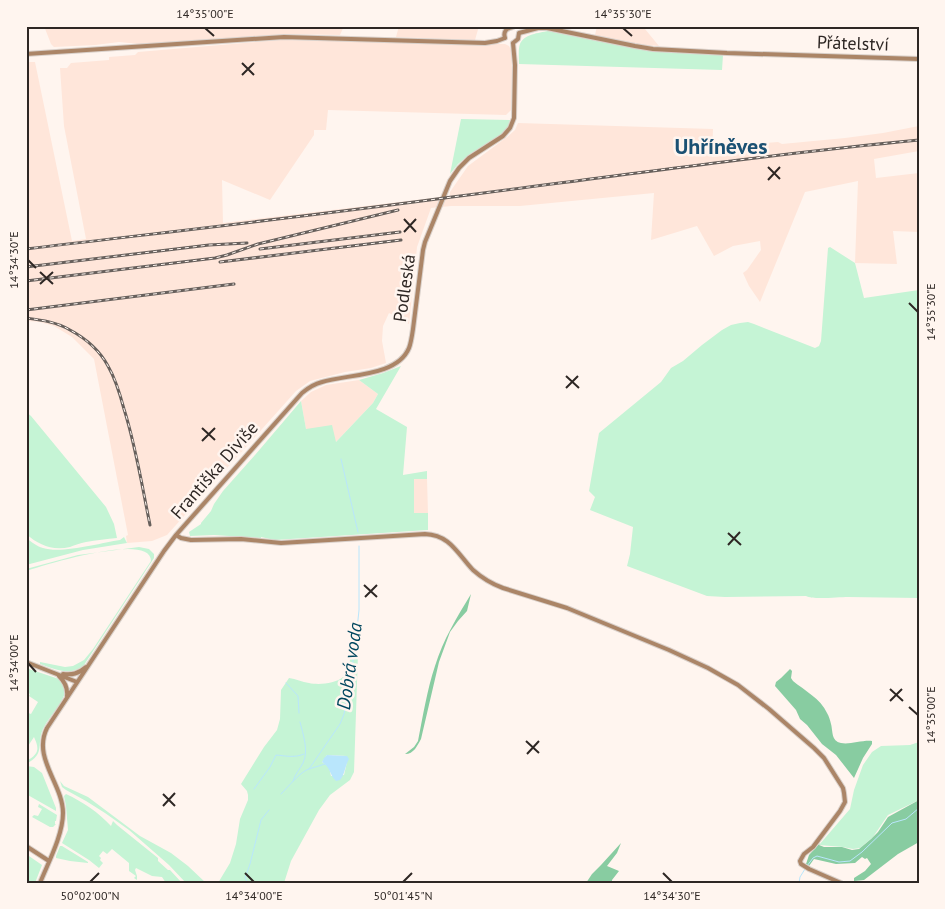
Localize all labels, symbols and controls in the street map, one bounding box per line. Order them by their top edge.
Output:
text: 14°35'00"E [176,6,234,21]
text: 14°35'30"E [594,6,652,21]
street label: Přátelství [817,30,890,56]
district label: Uhříněves [674,132,768,160]
text: 14°34'30"E [6,231,21,289]
street label: Podleská [388,253,420,323]
text: 14°35'30"E [923,283,938,341]
street label: Františka Diviše [165,416,263,524]
water label: Dobrá voda [331,620,367,711]
text: 14°34'00"E [6,634,21,692]
text: 14°35'00"E [923,686,938,744]
text: 50°02'00"N [60,888,120,903]
text: 14°34'00"E [225,888,283,903]
text: 50°01'45"N [373,888,433,903]
text: 14°34'30"E [643,888,701,903]

